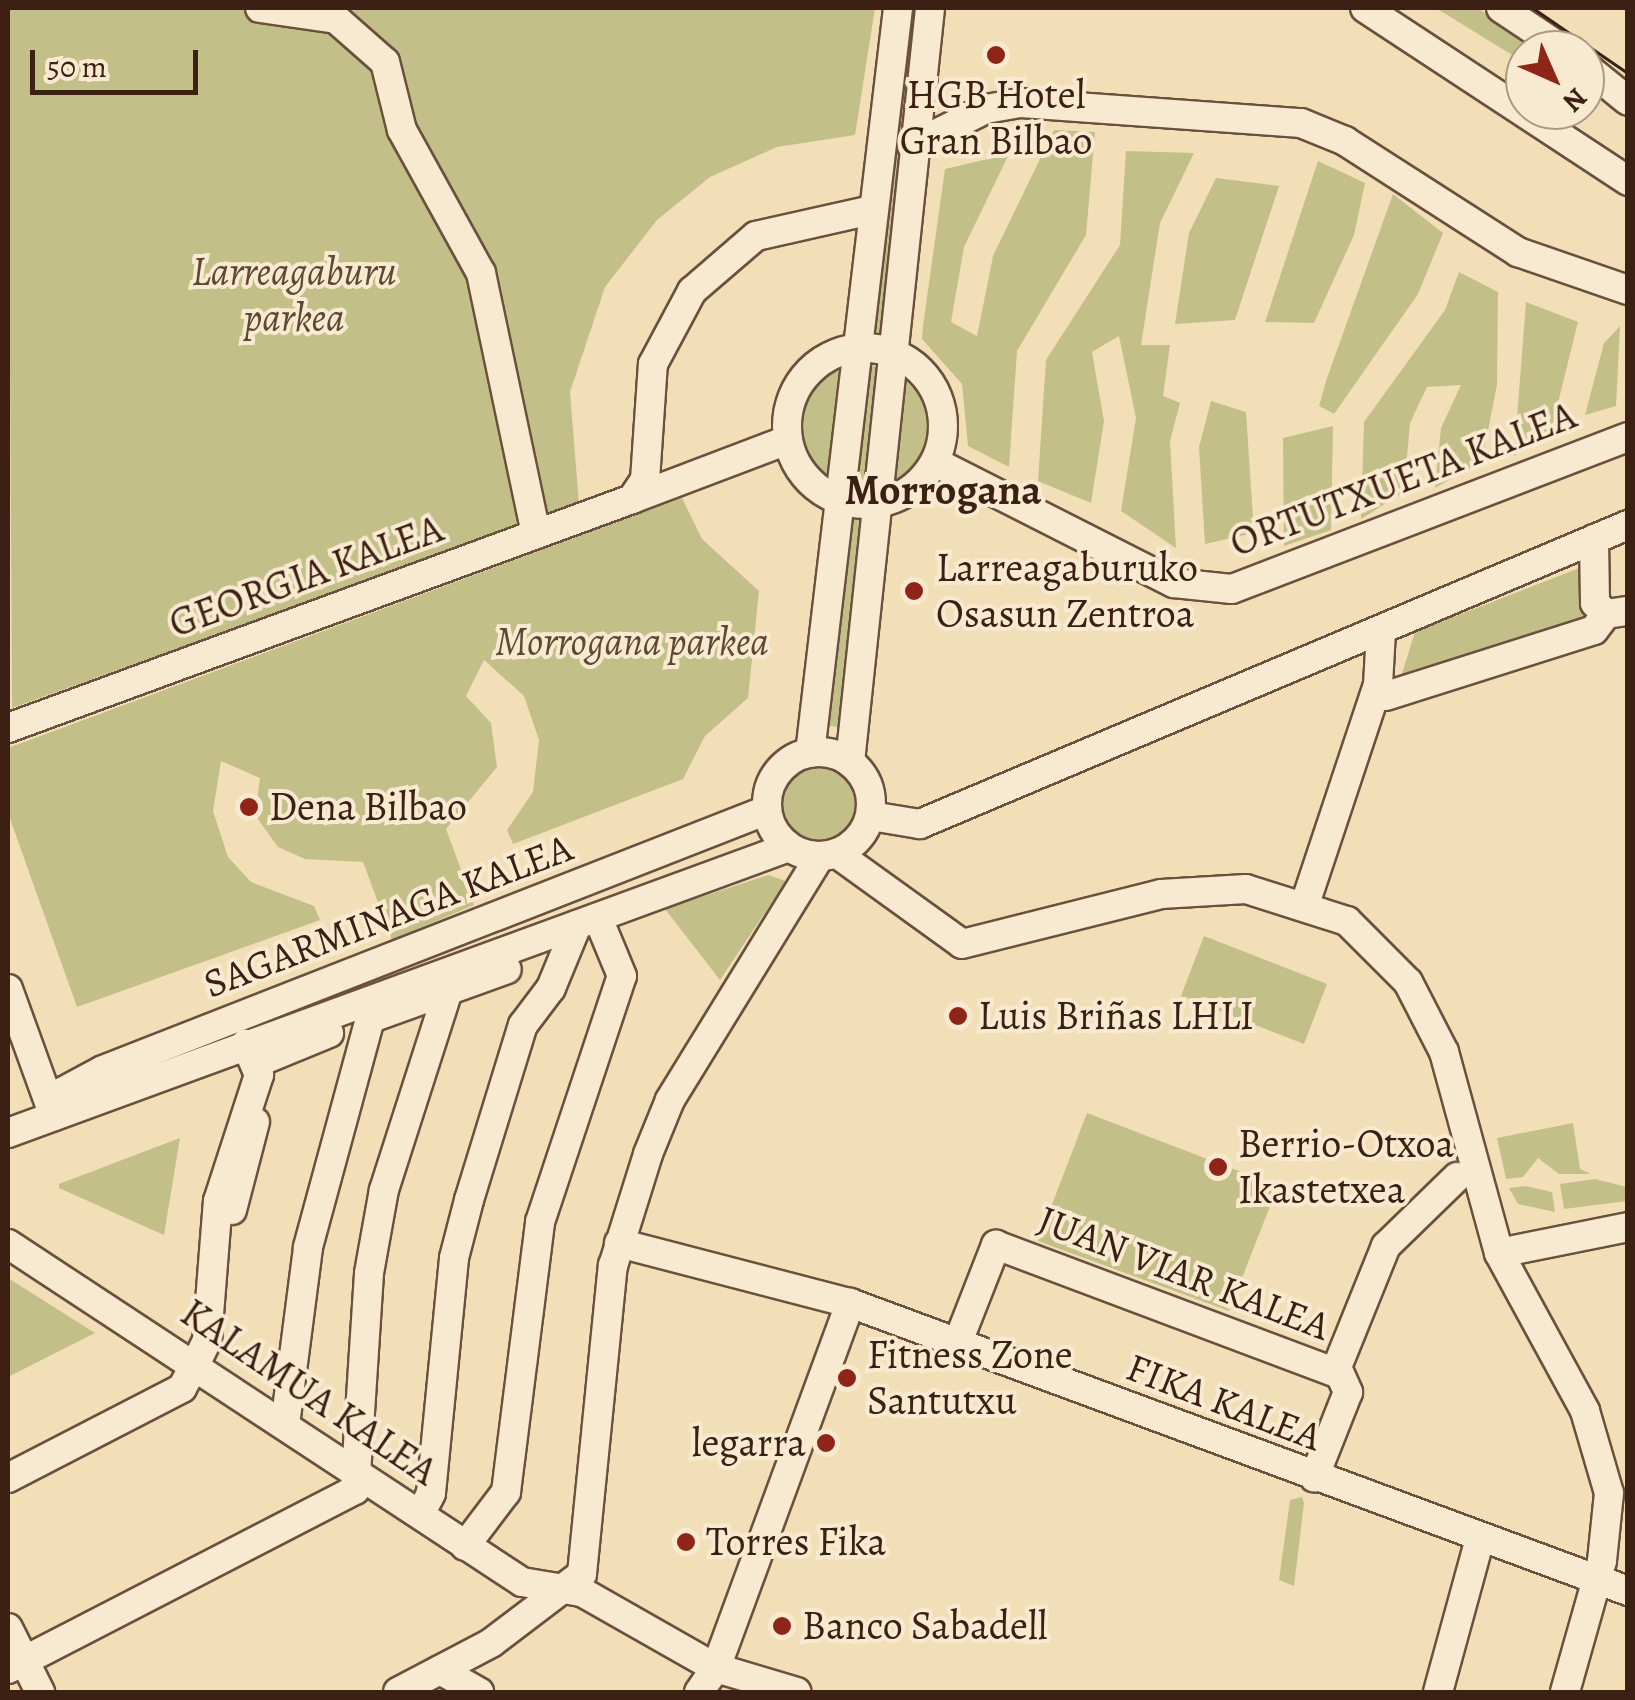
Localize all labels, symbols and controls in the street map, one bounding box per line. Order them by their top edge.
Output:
scale bar [35,30,202,92]
north arrow [1505,30,1605,130]
marker: HGB Hotel Gran Bilbao [985,44,1007,66]
text: 50 m [47,47,107,87]
place label: HGB Hotel Gran Bilbao [900,71,1092,165]
text: N [1554,79,1595,120]
park label: Larreagaburu parkea [191,248,397,342]
street label: ORTUTXUETA KALEA [1223,391,1583,567]
district label: Morrogana [844,465,1042,515]
street label: GEORGIA KALEA [163,504,449,648]
place label: Larreagaburuko Osasun Zentroa [936,544,1198,638]
marker: Larreagaburuko Osasun Zentroa [901,578,927,604]
park label: Morrogana parkea [495,618,769,666]
place label: Dena Bilbao [269,783,467,831]
marker: Dena Bilbao [238,796,260,818]
street label: SAGARMINAGA KALEA [197,824,579,1008]
place label: Luis Briñas LHLI [978,992,1254,1040]
marker: Luis Briñas LHLI [947,1005,969,1027]
place label: Berrio-Otxoa Ikastetxea [1238,1120,1454,1214]
marker: Berrio-Otxoa Ikastetxea [1207,1156,1229,1178]
street label: JUAN VIAR KALEA [1031,1195,1337,1351]
street label: KALAMUA KALEA [172,1289,446,1495]
place label: Fitness Zone Santutxu [867,1331,1073,1425]
street label: FIKA KALEA [1120,1343,1328,1461]
marker: Fitness Zone Santutxu [836,1367,858,1389]
place label: legarra [692,1419,806,1467]
marker: legarra [815,1432,837,1454]
place label: Torres Fika [706,1518,886,1566]
marker: Torres Fika [675,1531,697,1553]
place label: Banco Sabadell [802,1602,1048,1650]
marker: Banco Sabadell [771,1615,793,1637]

